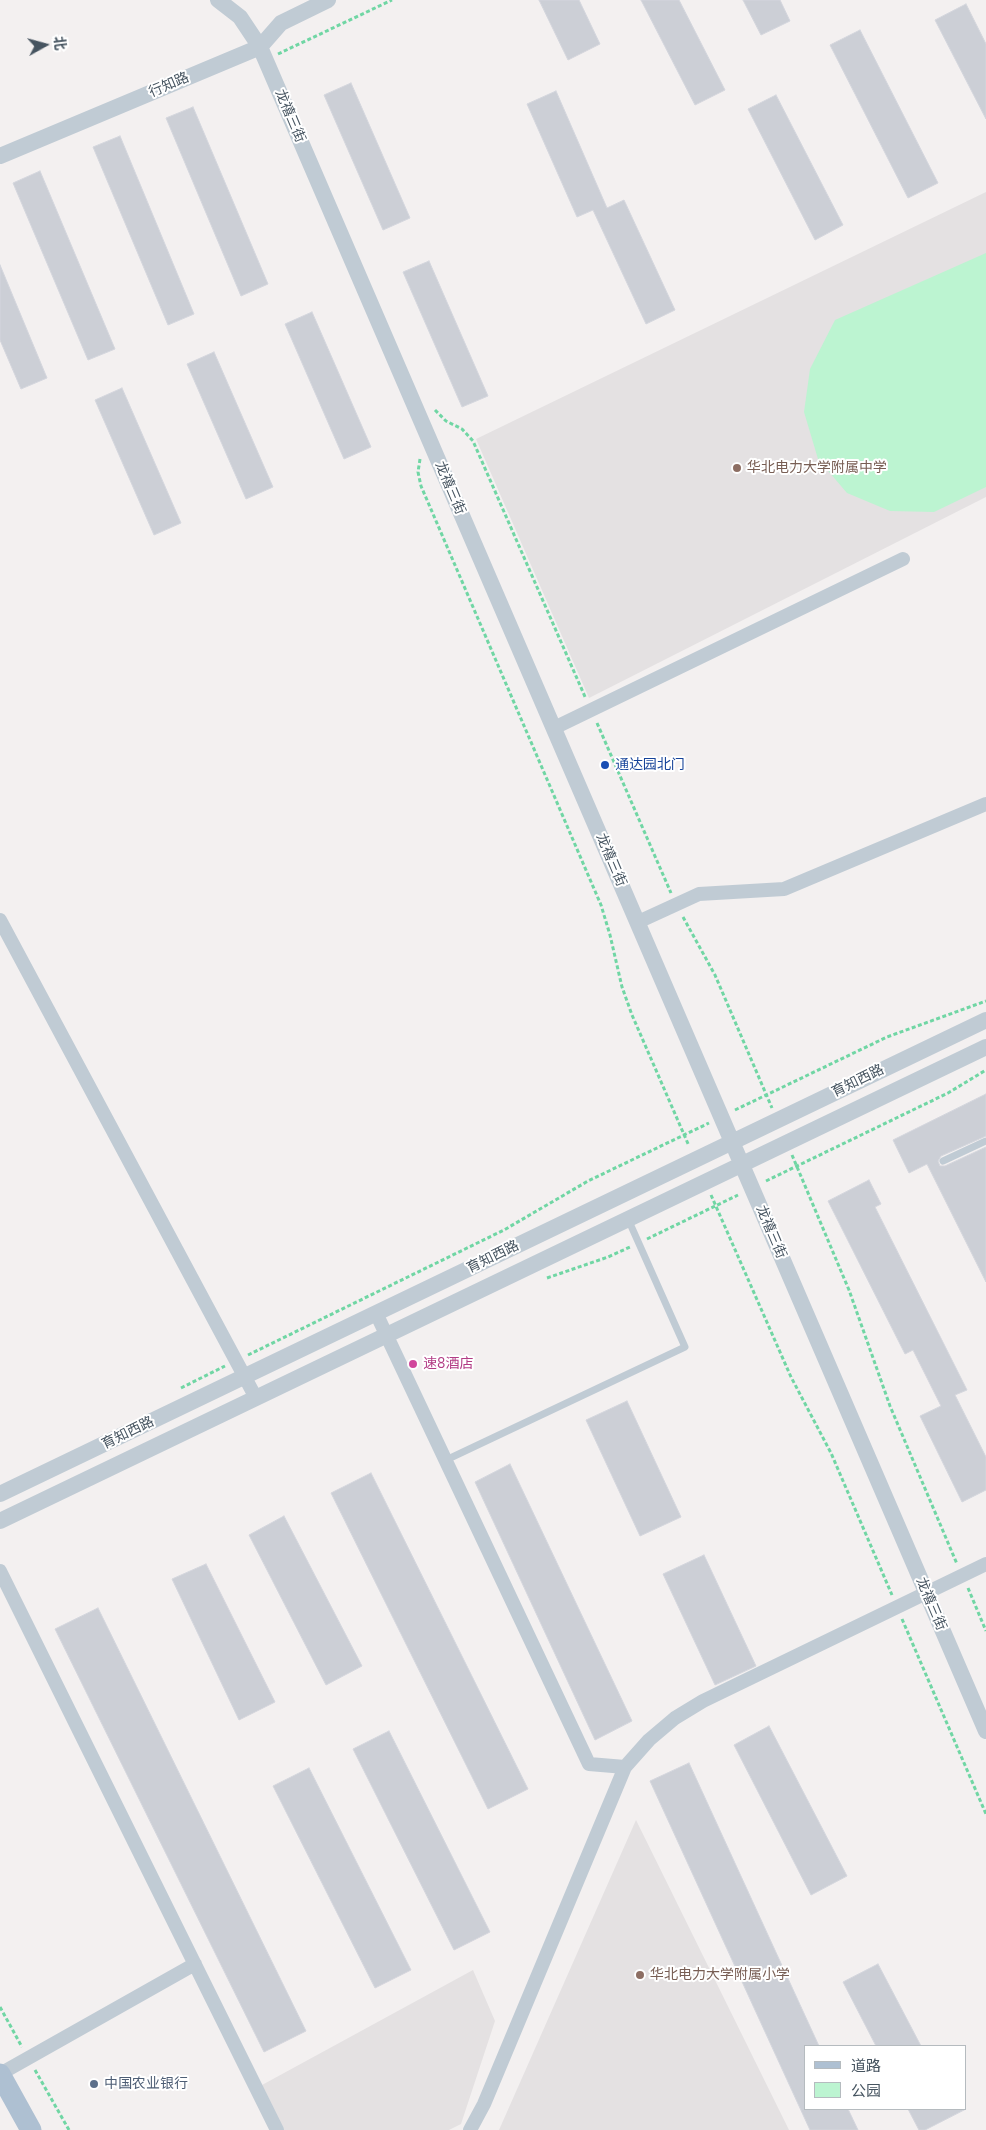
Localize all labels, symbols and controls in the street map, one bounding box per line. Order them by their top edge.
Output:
north arrow [20,20,70,70]
text: 北 [50,35,70,51]
street label: 行知路 [146,69,192,101]
street label: 龙禧三街 [271,87,309,145]
street label: 龙禧三街 [431,459,469,517]
place label: 华北电力大学附属中学 [747,460,887,476]
marker: 华北电力大学附属中学 [731,462,743,474]
place label: 通达园北门 [615,757,685,773]
marker: 通达园北门 [599,759,611,771]
street label: 龙禧三街 [592,831,630,889]
street label: 育知西路 [829,1061,887,1101]
street label: 龙禧三街 [752,1203,790,1261]
street label: 育知西路 [464,1237,522,1277]
place label: 速8酒店 [423,1356,473,1372]
marker: 速8酒店 [407,1358,419,1370]
street label: 育知西路 [99,1413,157,1453]
street label: 龙禧三街 [912,1575,950,1633]
place label: 华北电力大学附属小学 [650,1967,790,1983]
marker: 华北电力大学附属小学 [634,1969,646,1981]
legend [804,2045,966,2110]
text: 道路 [851,2056,881,2075]
place label: 中国农业银行 [104,2076,188,2092]
marker: 中国农业银行 [88,2078,100,2090]
text: 公园 [851,2081,881,2100]

